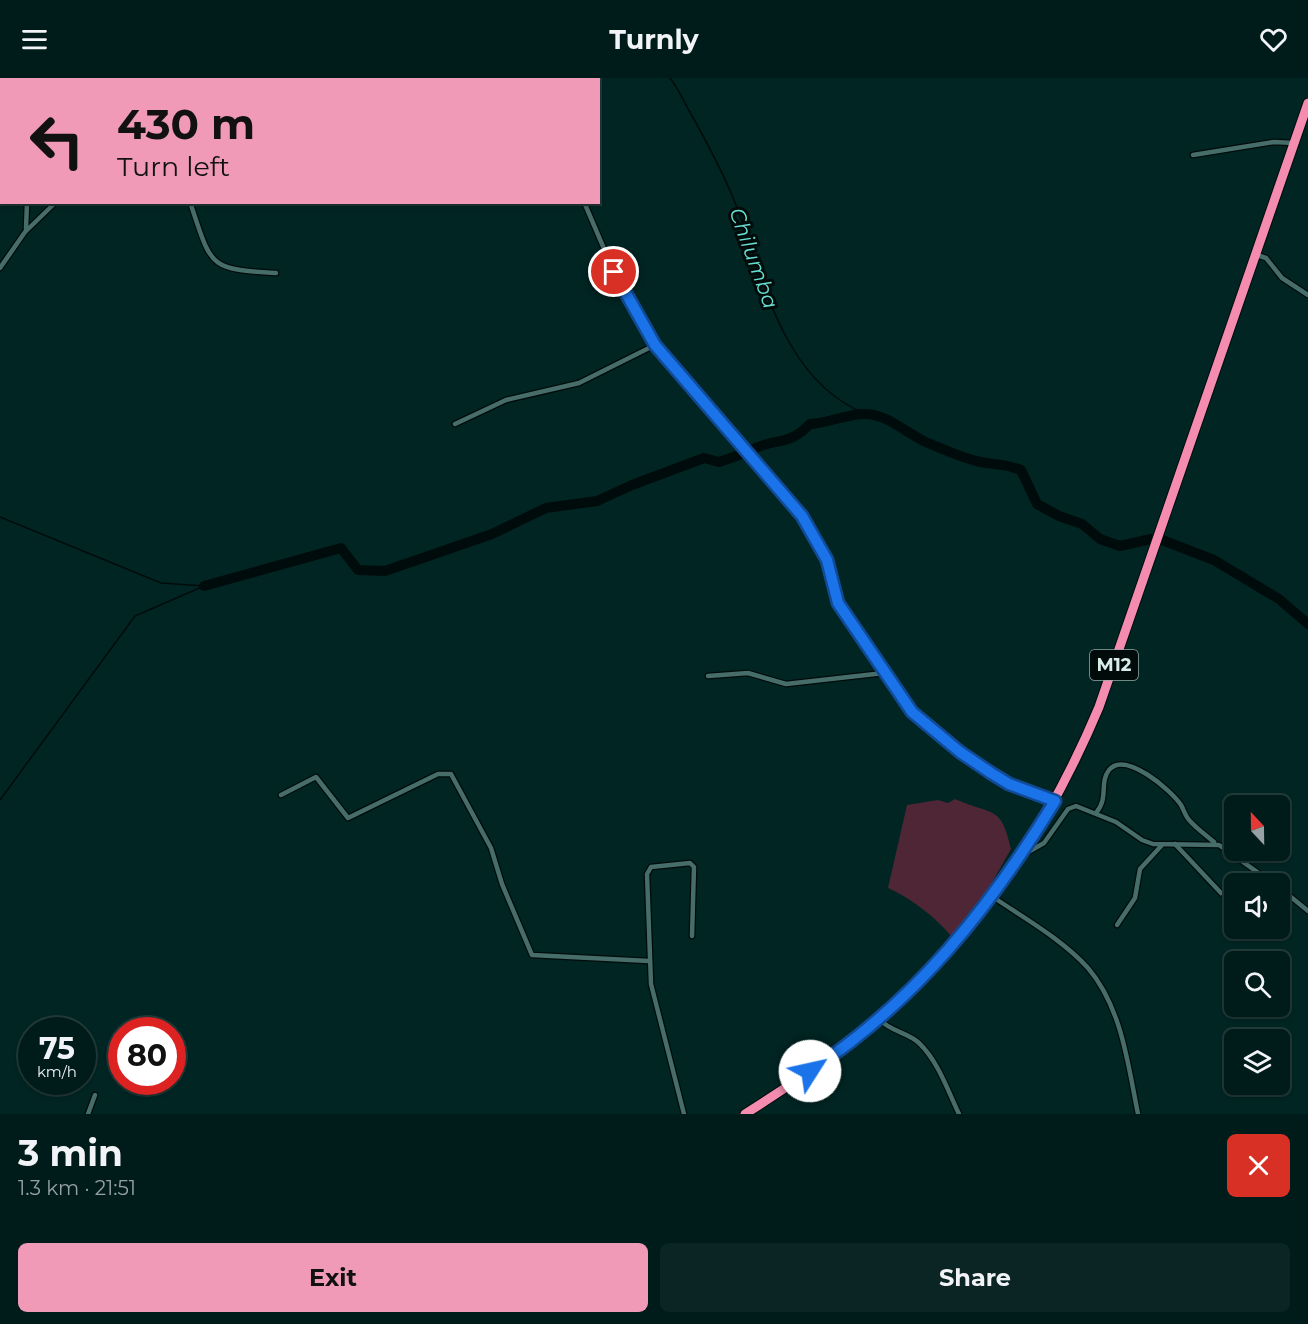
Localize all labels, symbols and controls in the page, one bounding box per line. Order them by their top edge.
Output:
icon: menu [18,23,51,56]
text: Turnly [609,23,699,56]
icon: heart [1257,23,1290,56]
text: 430 m [117,98,255,150]
icon: left [18,102,96,180]
text: Turn left [117,150,230,183]
water label: Chilumba [724,204,784,312]
pin [588,246,639,297]
icon: arrive [597,255,630,288]
road number: M12 [1090,650,1138,680]
north arrow [1224,795,1290,861]
map controls [1224,795,1290,1095]
button: sound [1224,873,1290,939]
button: search [1224,951,1290,1017]
speed limit sign: 80 [108,1017,186,1095]
button: layers [1224,1029,1290,1095]
text: 75 [39,1030,75,1067]
position arrow [778,1039,842,1103]
text: km/h [37,1062,77,1081]
text: 3 min [18,1131,123,1175]
button: close [1227,1134,1290,1197]
text: 1.3 km · 21:51 [18,1176,136,1200]
button: Exit [18,1243,648,1312]
button: Share [660,1243,1290,1312]

